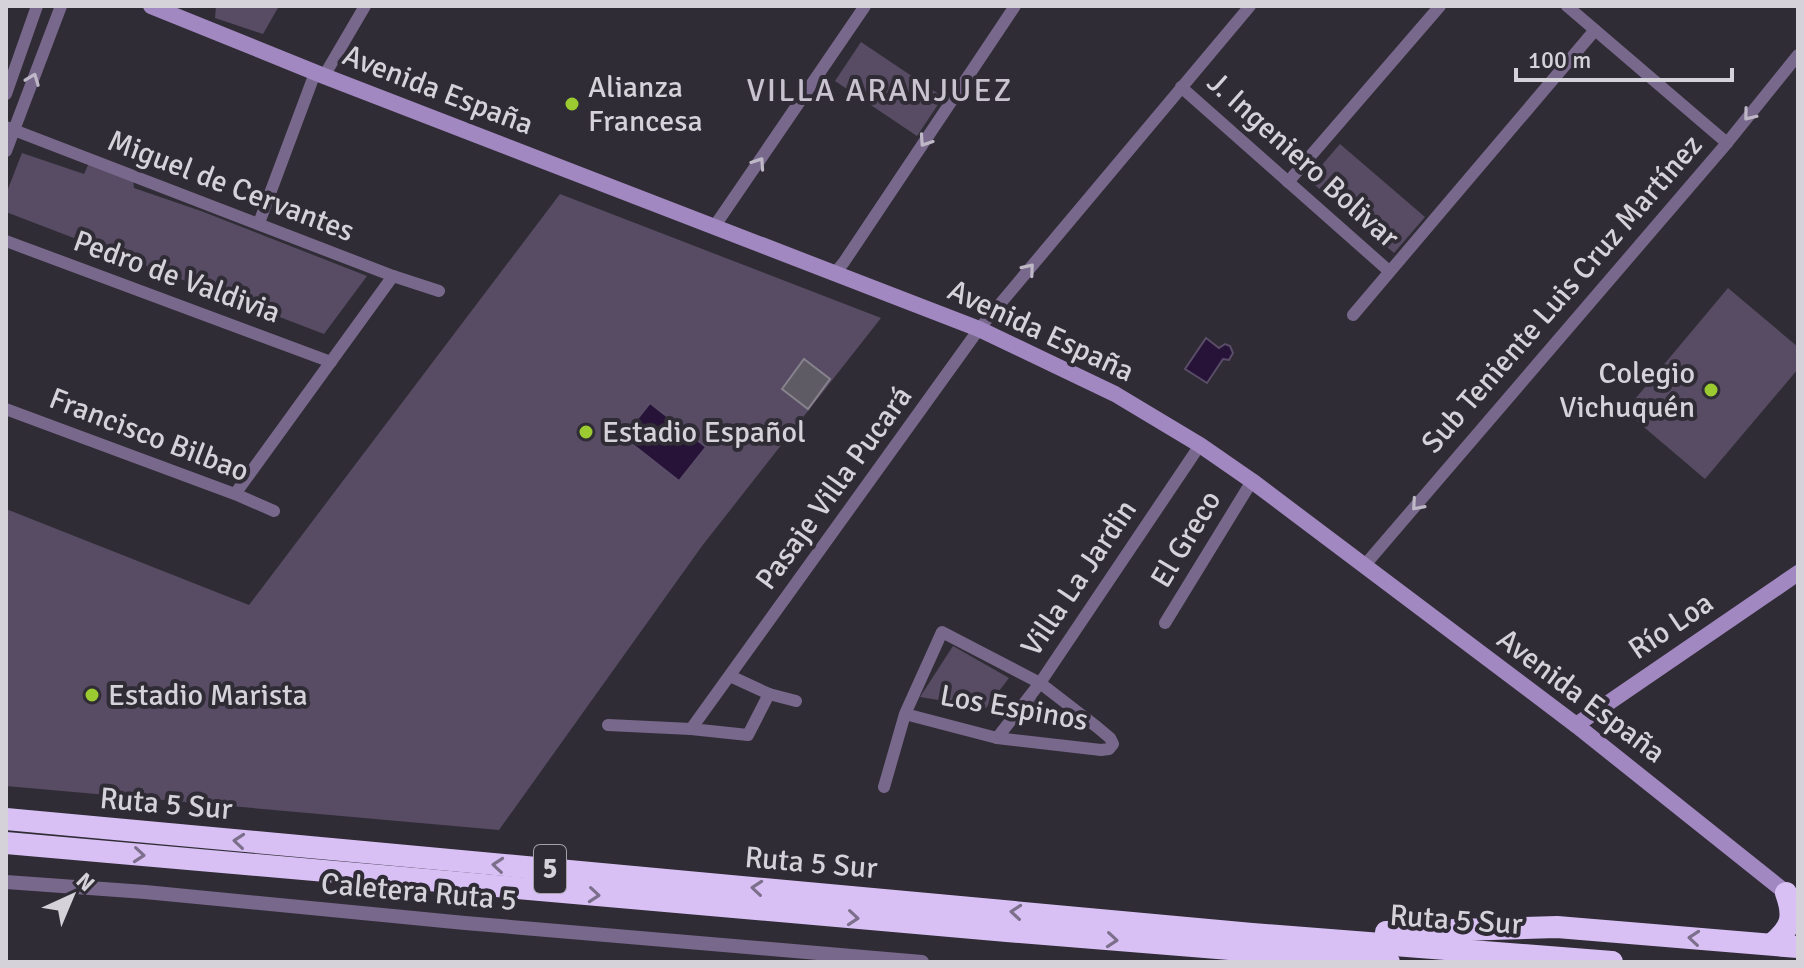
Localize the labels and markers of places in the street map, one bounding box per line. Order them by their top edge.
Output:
place label: Alianza Francesa [588,69,703,140]
marker: Alianza Francesa [563,95,581,113]
place label: Colegio Vichuquén [1559,355,1695,426]
marker: Colegio Vichuquén [1702,381,1720,399]
place label: Estadio Español [602,414,806,451]
marker: Estadio Español [577,423,595,441]
place label: Estadio Marista [108,677,308,714]
marker: Estadio Marista [83,686,101,704]

